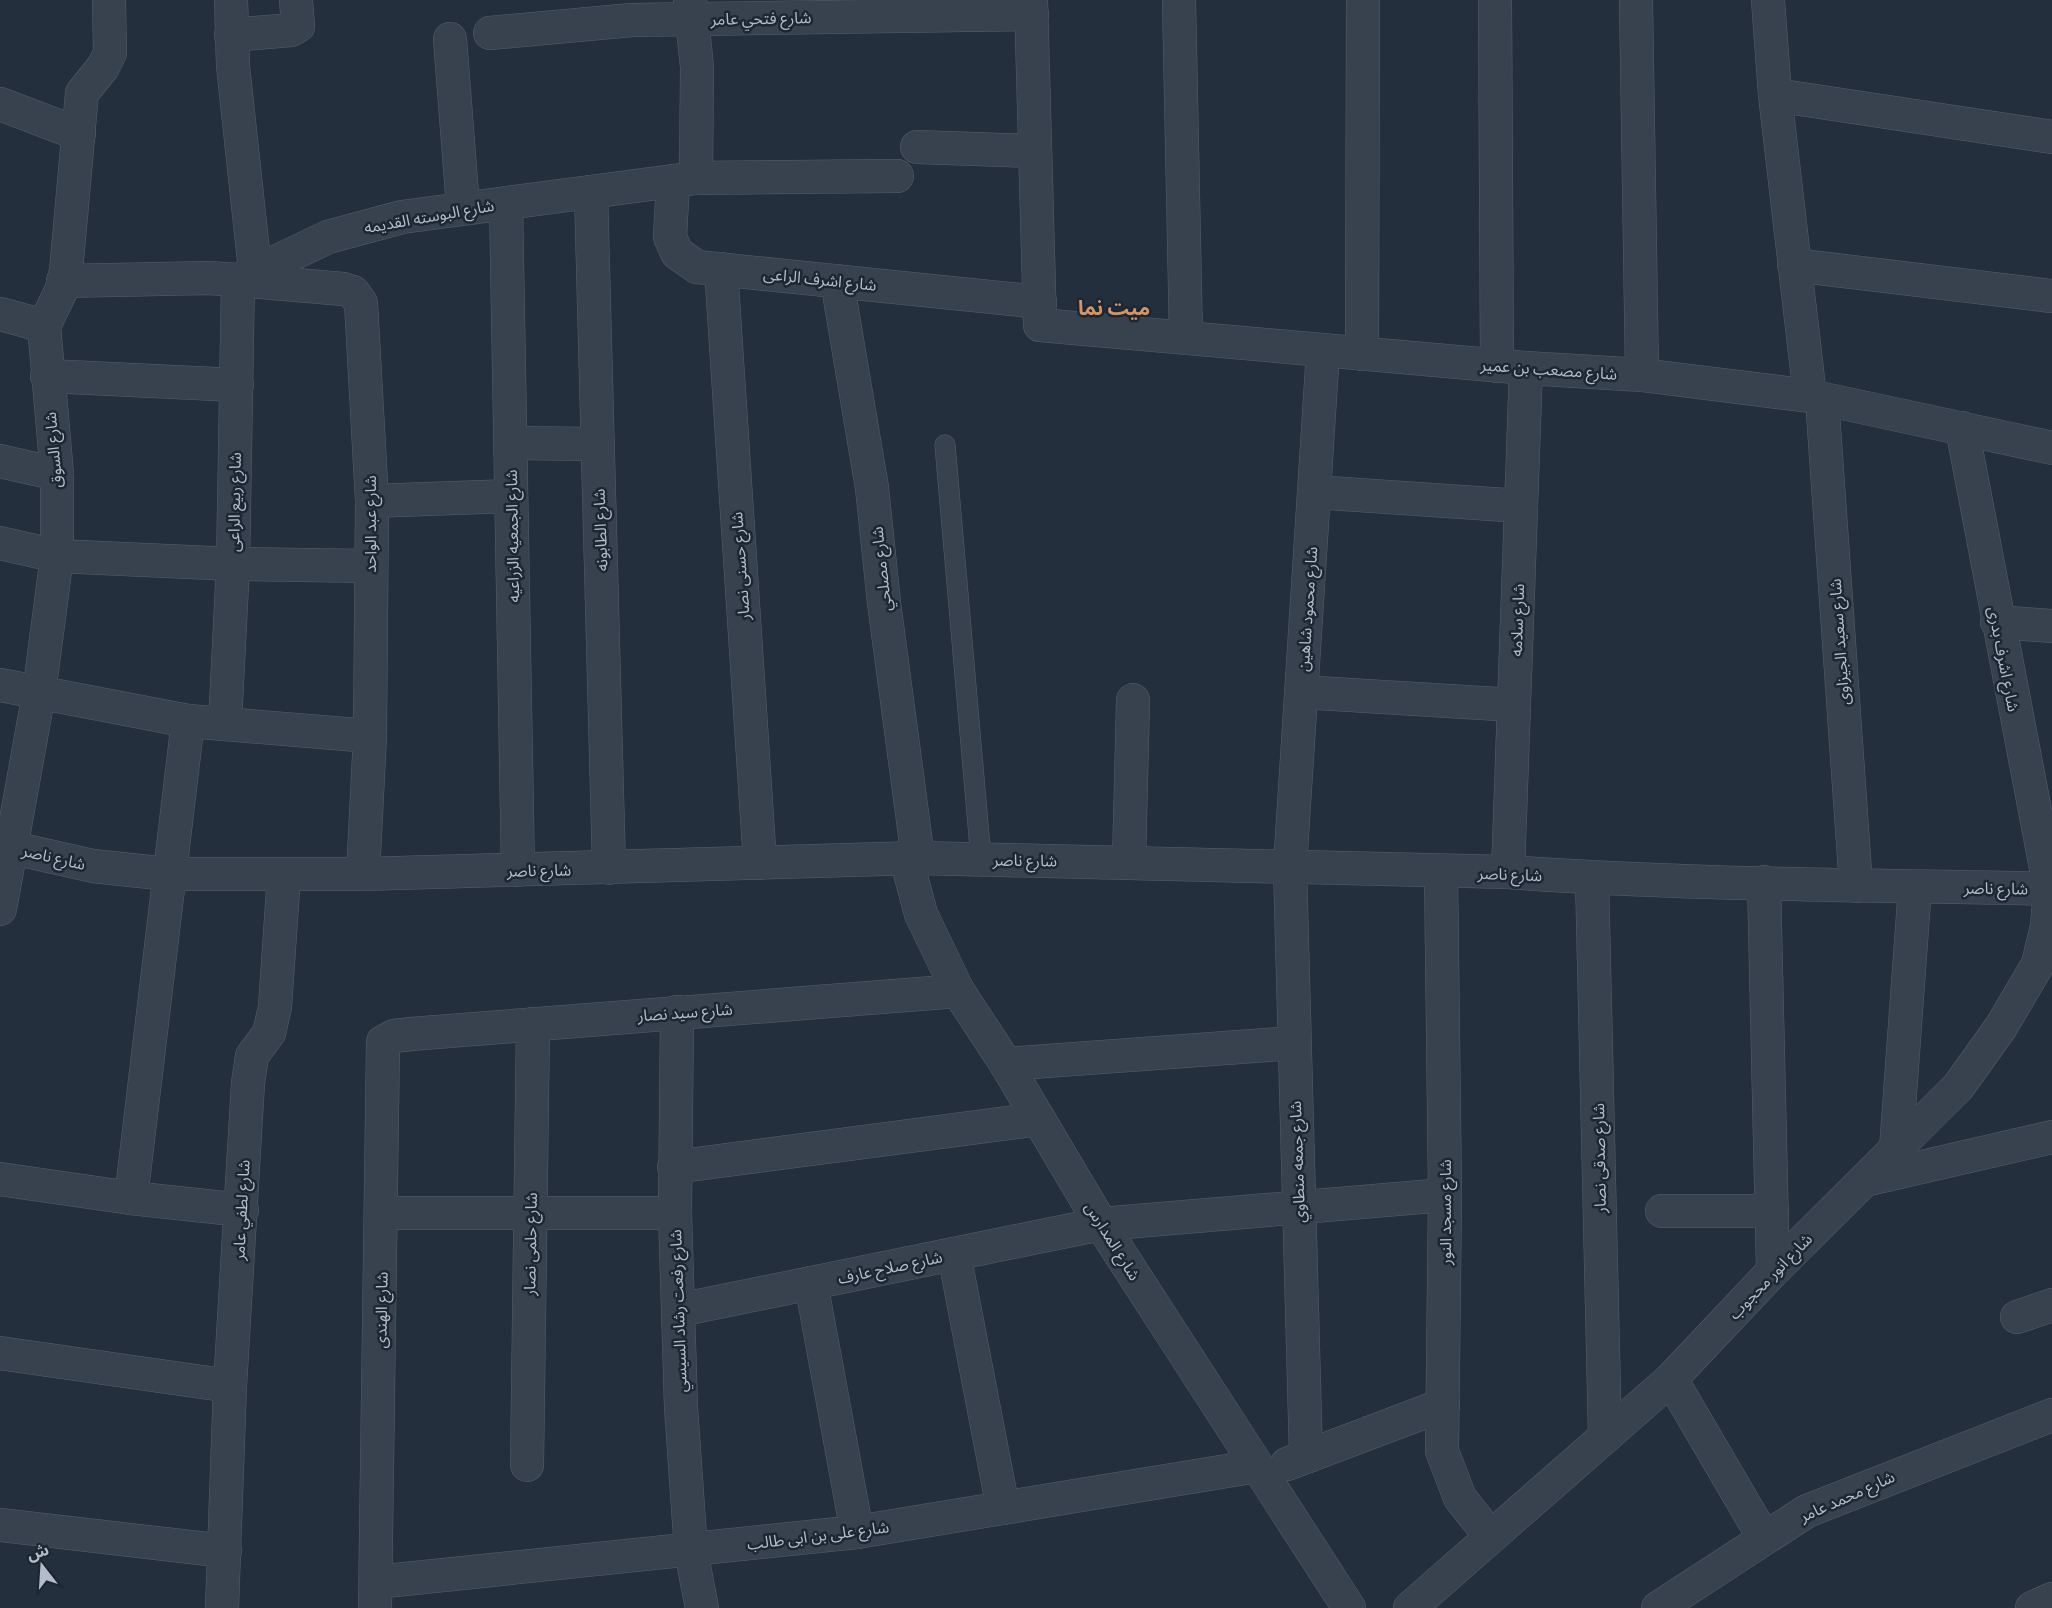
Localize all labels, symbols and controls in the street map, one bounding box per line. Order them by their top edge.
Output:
street label: شارع فتحي عامر [709,5,812,32]
street label: شارع البوسته القديمه [362,193,496,240]
street label: شارع اشرف الراعى [762,261,878,298]
district label: ميت نما [1078,292,1150,323]
street label: شارع مصعب بن عمير [1479,352,1618,387]
street label: شارع السوق [38,411,69,489]
street label: شارع ربيع الراعى [221,452,248,552]
street label: شارع الجمعيه الزراعيه [499,469,526,603]
street label: شارع عبد الواحد [358,475,383,573]
street label: شارع الطابونه [587,488,614,572]
street label: شارع حسنى نصار [724,511,757,622]
street label: شارع مصلحي [865,525,898,613]
street label: شارع محمود شاهين [1291,546,1324,672]
street label: شارع سعيد الجيزاوى [1823,578,1856,706]
street label: شارع سلامه [1504,583,1531,657]
street label: شارع اشرف بدرى [1981,604,2026,714]
street label: شارع ناصر [19,838,88,877]
street label: شارع ناصر [992,847,1057,874]
street label: شارع ناصر [506,857,571,884]
street label: شارع ناصر [1476,861,1543,888]
street label: شارع ناصر [1963,875,2028,902]
street label: شارع سيد نصار [636,997,733,1028]
street label: شارع جمعه منطاوي [1283,1100,1312,1223]
street label: شارع صدقى نصار [1586,1103,1613,1214]
street label: شارع لطفي عامر [226,1159,257,1262]
street label: شارع مسجد النور [1433,1159,1458,1266]
street label: شارع حلمى نصار [517,1192,544,1297]
street label: شارع المدارس [1078,1197,1147,1286]
street label: شارع انور محجوب [1722,1227,1818,1325]
street label: شارع رفعت رشاد السيسي [663,1229,694,1393]
street label: شارع صلاح عارف [836,1244,945,1291]
street label: شارع الهندى [368,1271,395,1349]
street label: شارع محمد عامر [1795,1464,1899,1529]
street label: شارع على بن ابى طالب [746,1514,891,1557]
north arrow [12,1536,72,1596]
text: ش [24,1537,52,1566]

